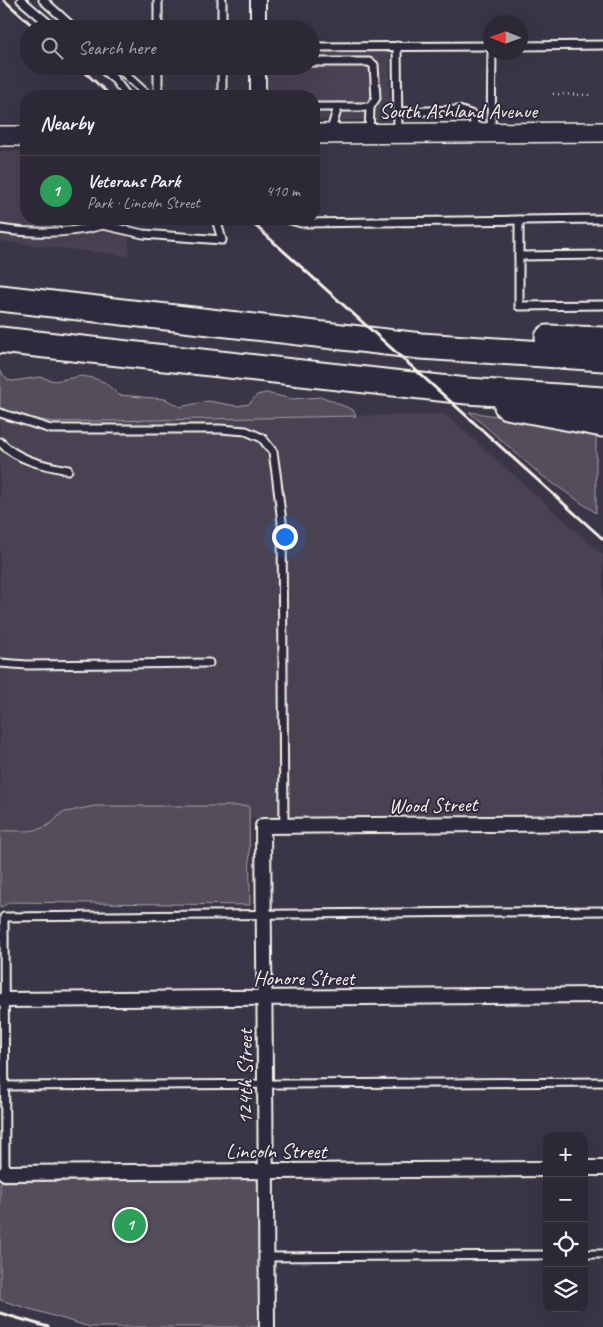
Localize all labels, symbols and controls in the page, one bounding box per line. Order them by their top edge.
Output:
north arrow [483,15,528,60]
search box [20,20,320,75]
icon: search [38,34,66,62]
text: Search here [78,36,155,60]
street label: South Ashland Avenue [379,98,539,124]
text: Nearby [40,110,93,136]
text: Veterans Park [87,169,180,193]
text: 1 [52,181,60,201]
text: 410 m [266,181,300,201]
text: Park · Lincoln Street [87,193,200,213]
your location [272,524,298,550]
street label: Wood Street [388,791,480,819]
street label: Honore Street [254,965,356,991]
street label: 124th Street [232,1027,258,1125]
map controls [543,1132,588,1312]
button: + [543,1132,588,1177]
street label: Lincoln Street [226,1138,328,1164]
button: − [543,1177,588,1222]
pin: 1 [114,1206,146,1244]
button: locate [543,1222,588,1267]
button: layers [543,1267,588,1312]

